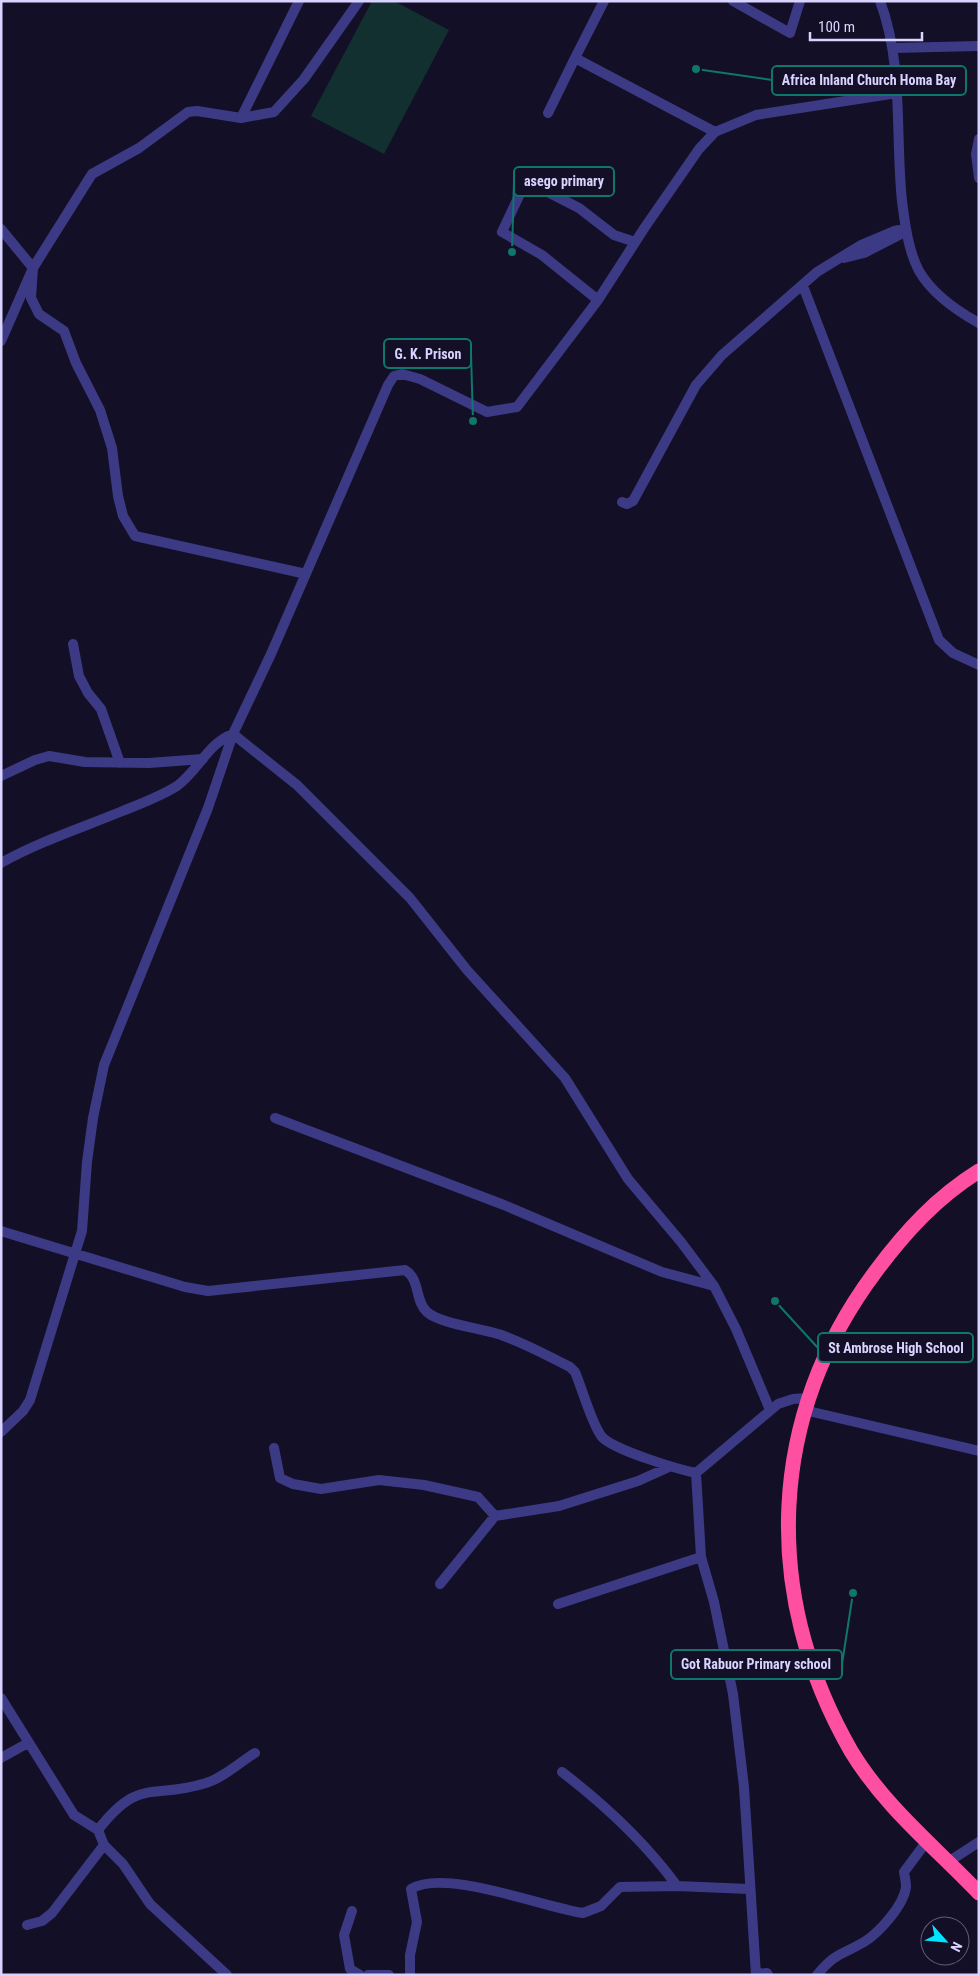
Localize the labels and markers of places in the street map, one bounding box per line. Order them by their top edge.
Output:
callout: Africa Inland Church Homa Bay [772,66,966,95]
callout: asego primary [514,167,614,196]
callout: G. K. Prison [384,339,471,368]
callout: St Ambrose High School [818,1333,973,1362]
callout: Got Rabuor Primary school [671,1650,842,1679]

